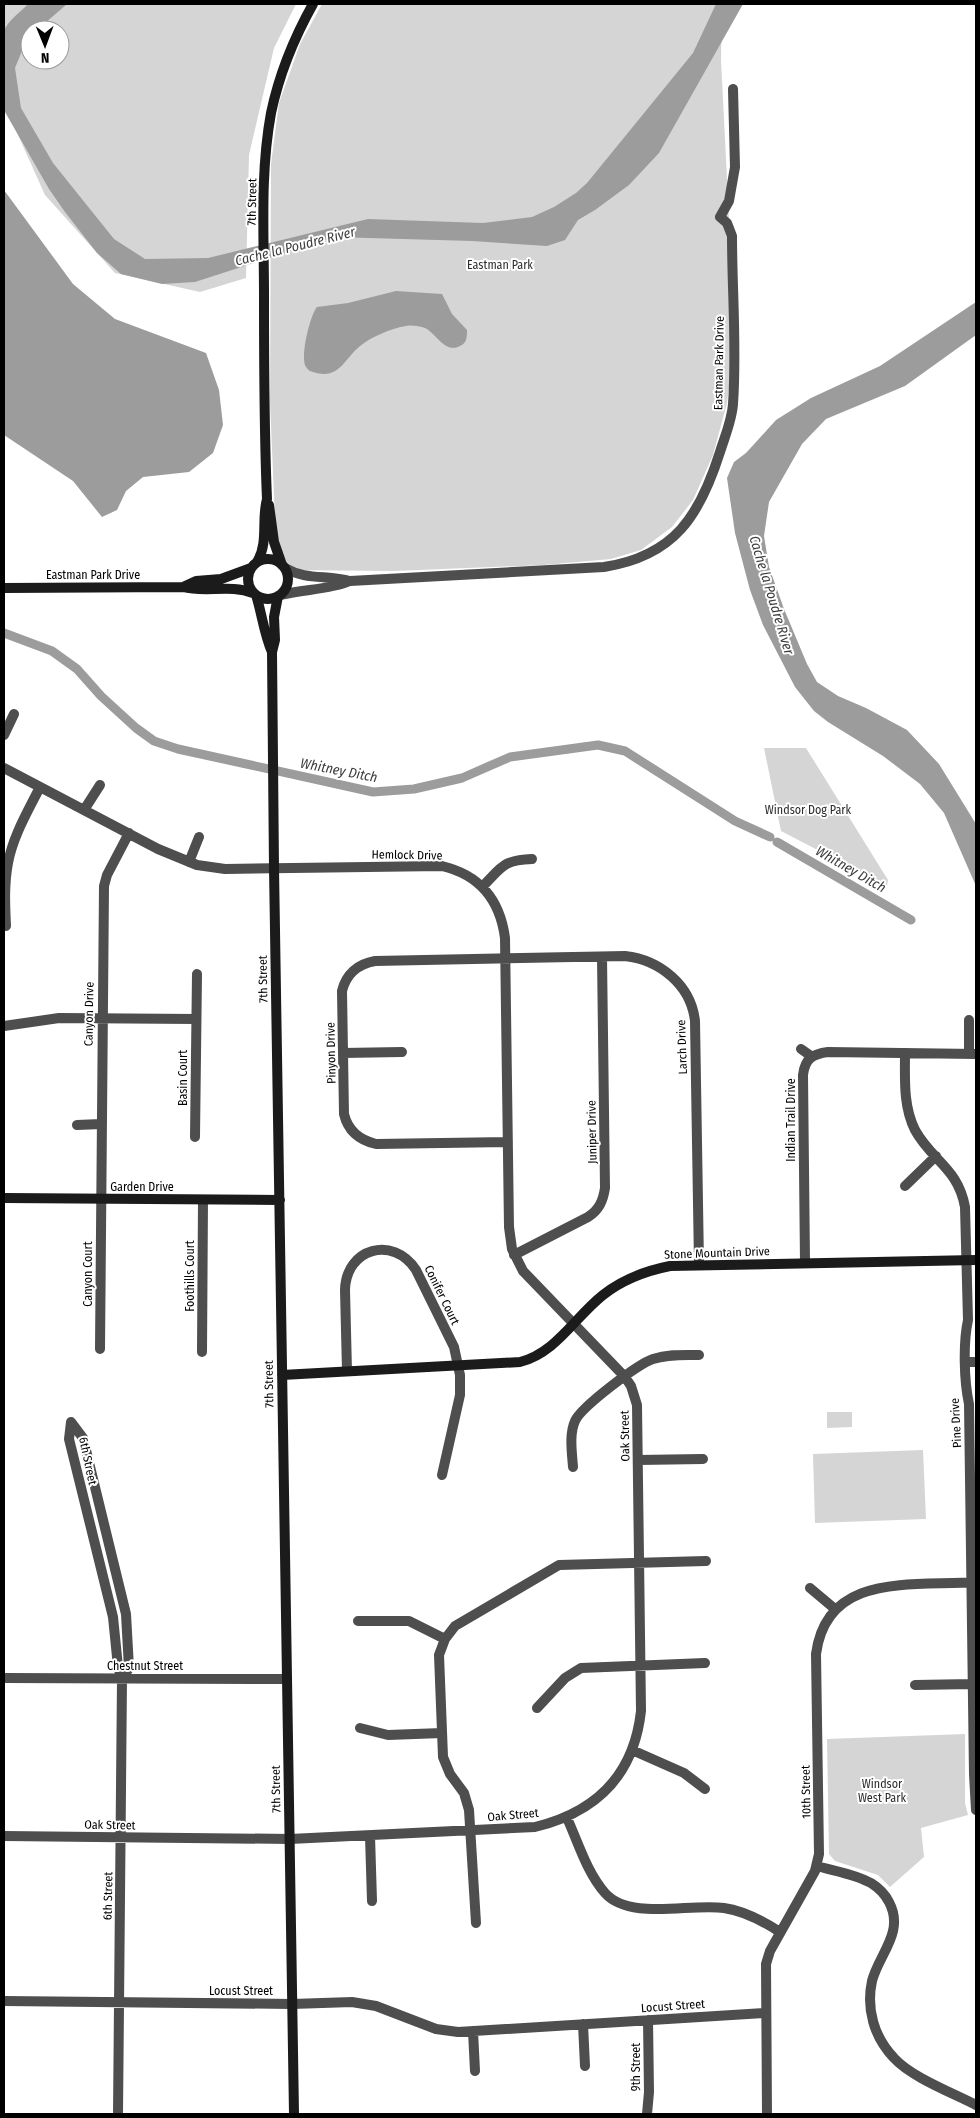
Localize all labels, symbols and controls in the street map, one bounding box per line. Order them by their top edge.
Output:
north arrow [20,20,70,70]
text: N [41,49,50,66]
street label: 7th Street [245,178,259,226]
water label: Cache la Poudre River [233,223,358,270]
park label: Eastman Park [467,258,533,272]
street label: Eastman Park Drive [711,316,727,410]
water label: Cache la Poudre River [745,534,798,658]
street label: Eastman Park Drive [46,568,140,582]
water label: Whitney Ditch [299,755,379,786]
park label: Windsor Dog Park [765,803,852,817]
water label: Whitney Ditch [813,842,889,896]
street label: Hemlock Drive [371,847,443,863]
street label: 7th Street [256,955,270,1003]
street label: Canyon Drive [81,982,97,1046]
street label: Larch Drive [674,1019,690,1075]
street label: Pinyon Drive [323,1022,339,1084]
street label: Basin Court [176,1050,190,1106]
street label: Indian Trail Drive [784,1078,798,1162]
street label: Juniper Drive [584,1100,600,1164]
street label: Garden Drive [110,1180,174,1194]
street label: Foothills Court [183,1240,197,1312]
street label: Canyon Court [81,1241,95,1307]
street label: Stone Mountain Drive [664,1244,770,1262]
street label: Conifer Court [422,1263,462,1327]
street label: 7th Street [262,1360,276,1408]
street label: Pine Drive [948,1398,964,1448]
street label: Oak Street [618,1410,632,1462]
street label: 6th Street [76,1436,100,1486]
street label: Chestnut Street [107,1659,183,1673]
street label: 7th Street [269,1765,283,1813]
street label: 10th Street [799,1765,813,1819]
park label: Windsor West Park [858,1777,906,1805]
street label: Oak Street [487,1806,539,1824]
street label: Oak Street [84,1818,136,1832]
street label: 6th Street [101,1872,115,1920]
street label: Locust Street [209,1984,273,1998]
street label: Locust Street [641,1997,706,2015]
street label: 9th Street [629,2043,643,2091]

